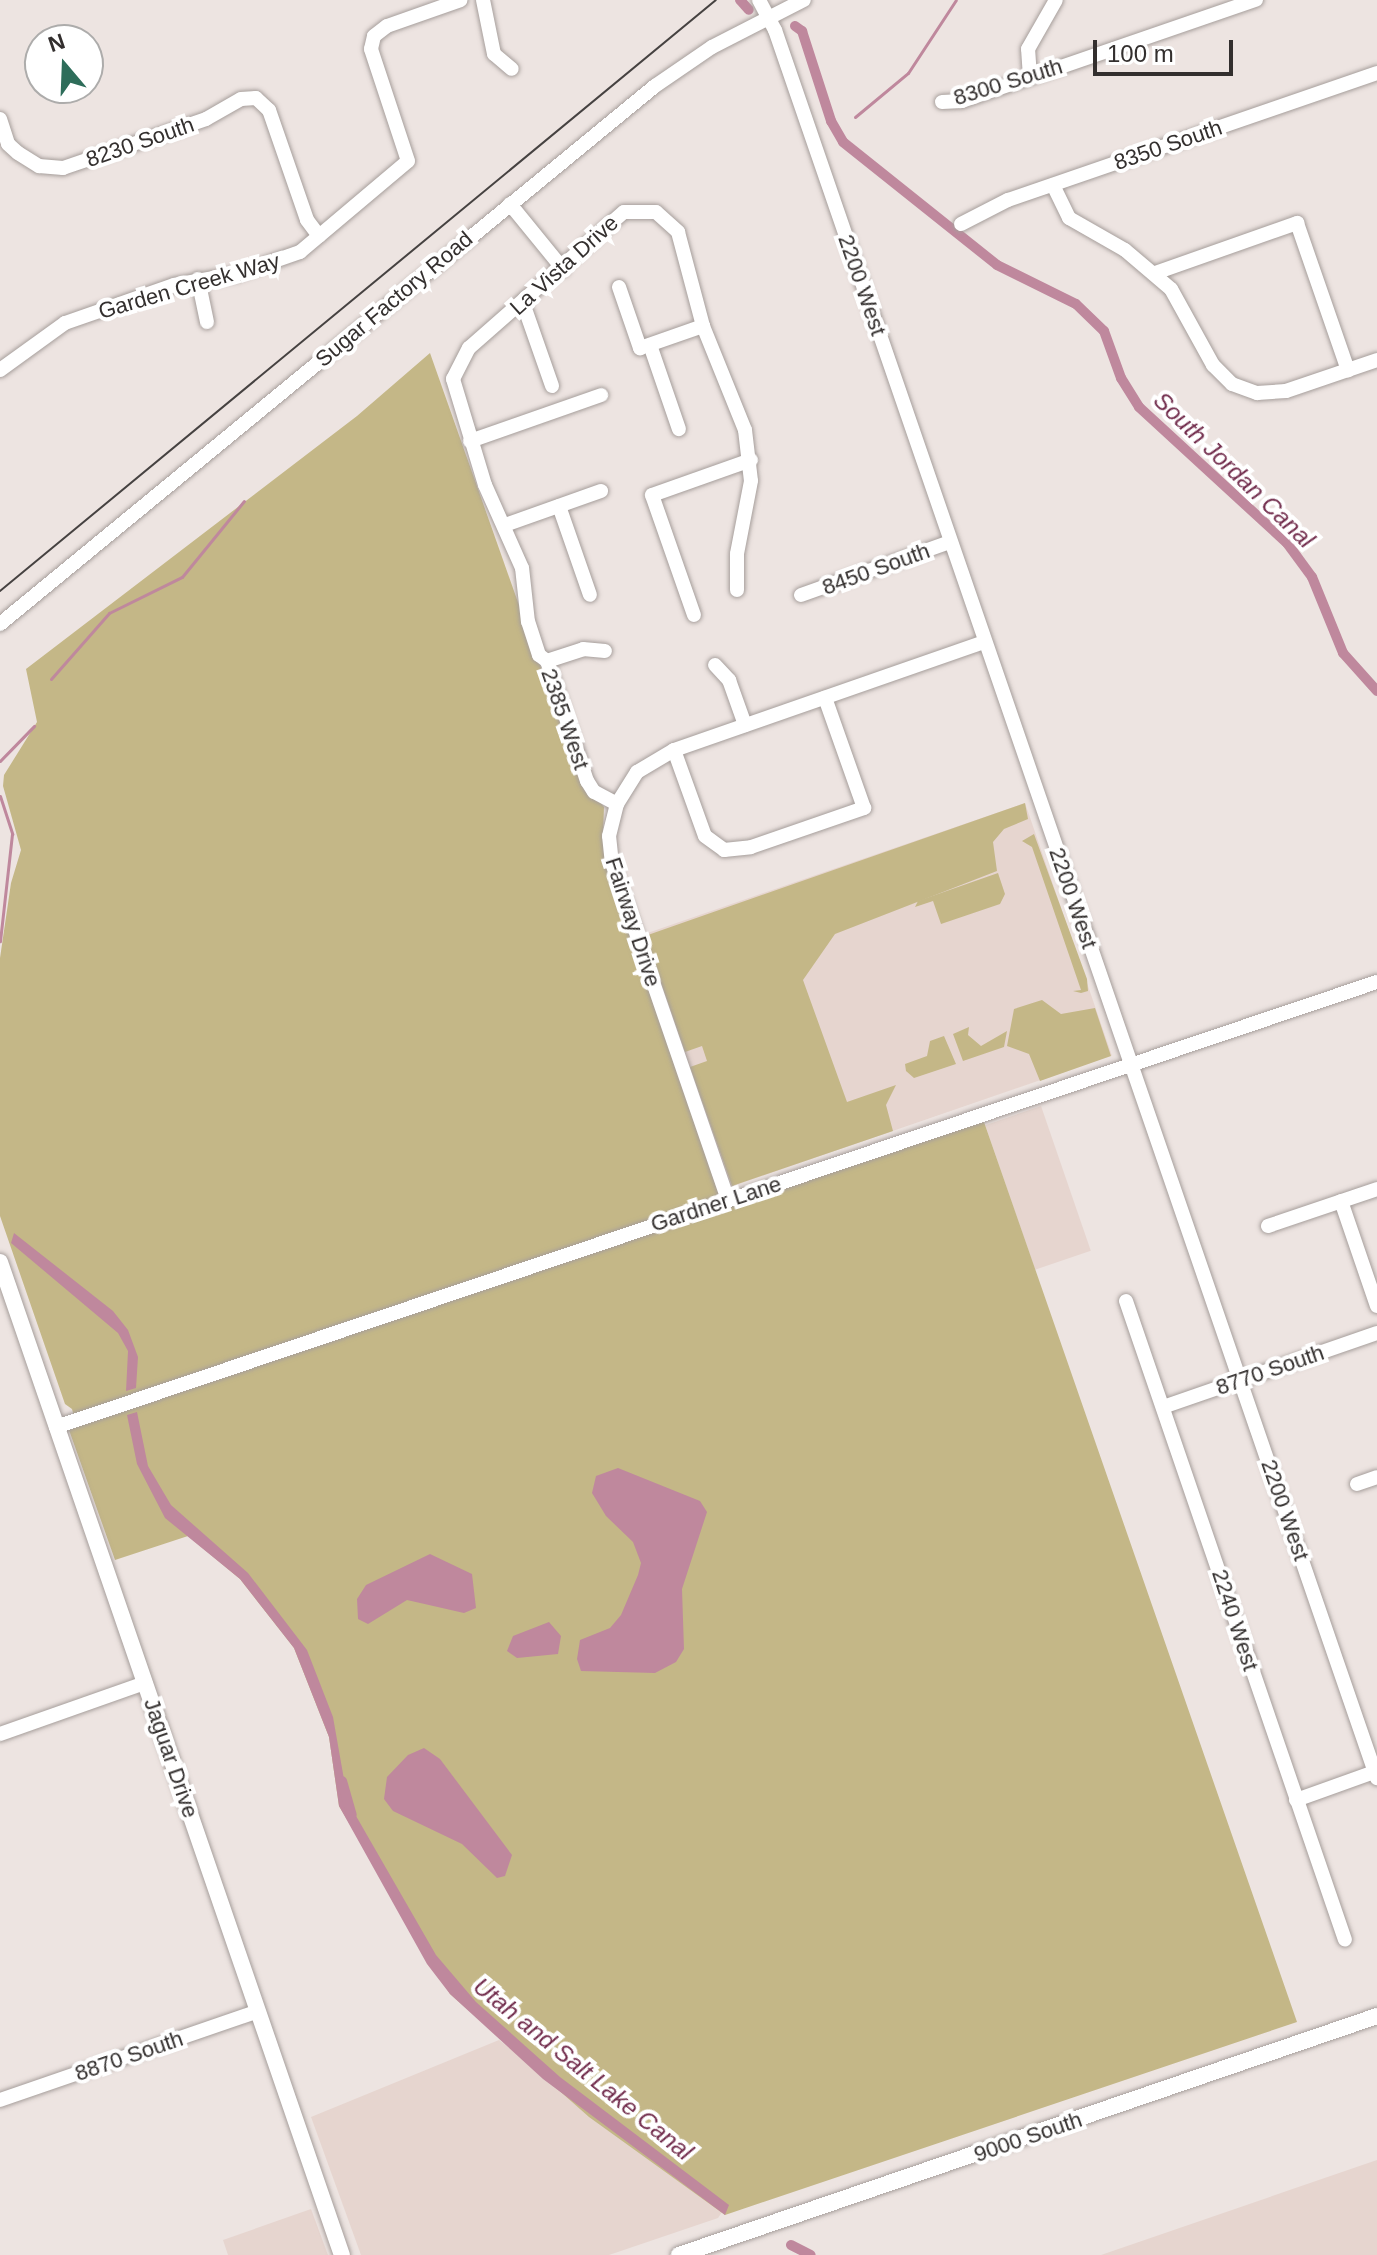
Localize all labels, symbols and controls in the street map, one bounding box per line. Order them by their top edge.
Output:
north arrow [24,24,104,104]
scale bar [1097,24,1237,74]
text: N [45,28,68,57]
text: 100 m [1107,40,1174,67]
street label: 8300 South [950,53,1066,111]
street label: 8230 South [82,111,198,173]
street label: 8350 South [1110,114,1226,176]
street label: La Vista Drive [504,210,624,320]
street label: Sugar Factory Road [310,226,478,372]
street label: 2200 West [832,231,892,339]
street label: Garden Creek Way [95,247,283,325]
water label: South Jordan Canal [1148,386,1320,554]
street label: 8450 South [819,537,933,601]
street label: 2385 West [535,665,595,773]
street label: 2200 West [1043,844,1103,952]
street label: Fairway Drive [600,854,666,990]
street label: Gardner Lane [647,1170,785,1238]
street label: 8770 South [1212,1339,1328,1401]
street label: 2200 West [1255,1456,1315,1564]
street label: 2240 West [1206,1566,1264,1674]
street label: Jaguar Drive [138,1695,204,1821]
water label: Utah and Salt Lake Canal [468,1972,698,2166]
street label: 8870 South [71,2025,187,2087]
street label: 9000 South [970,2106,1086,2168]

